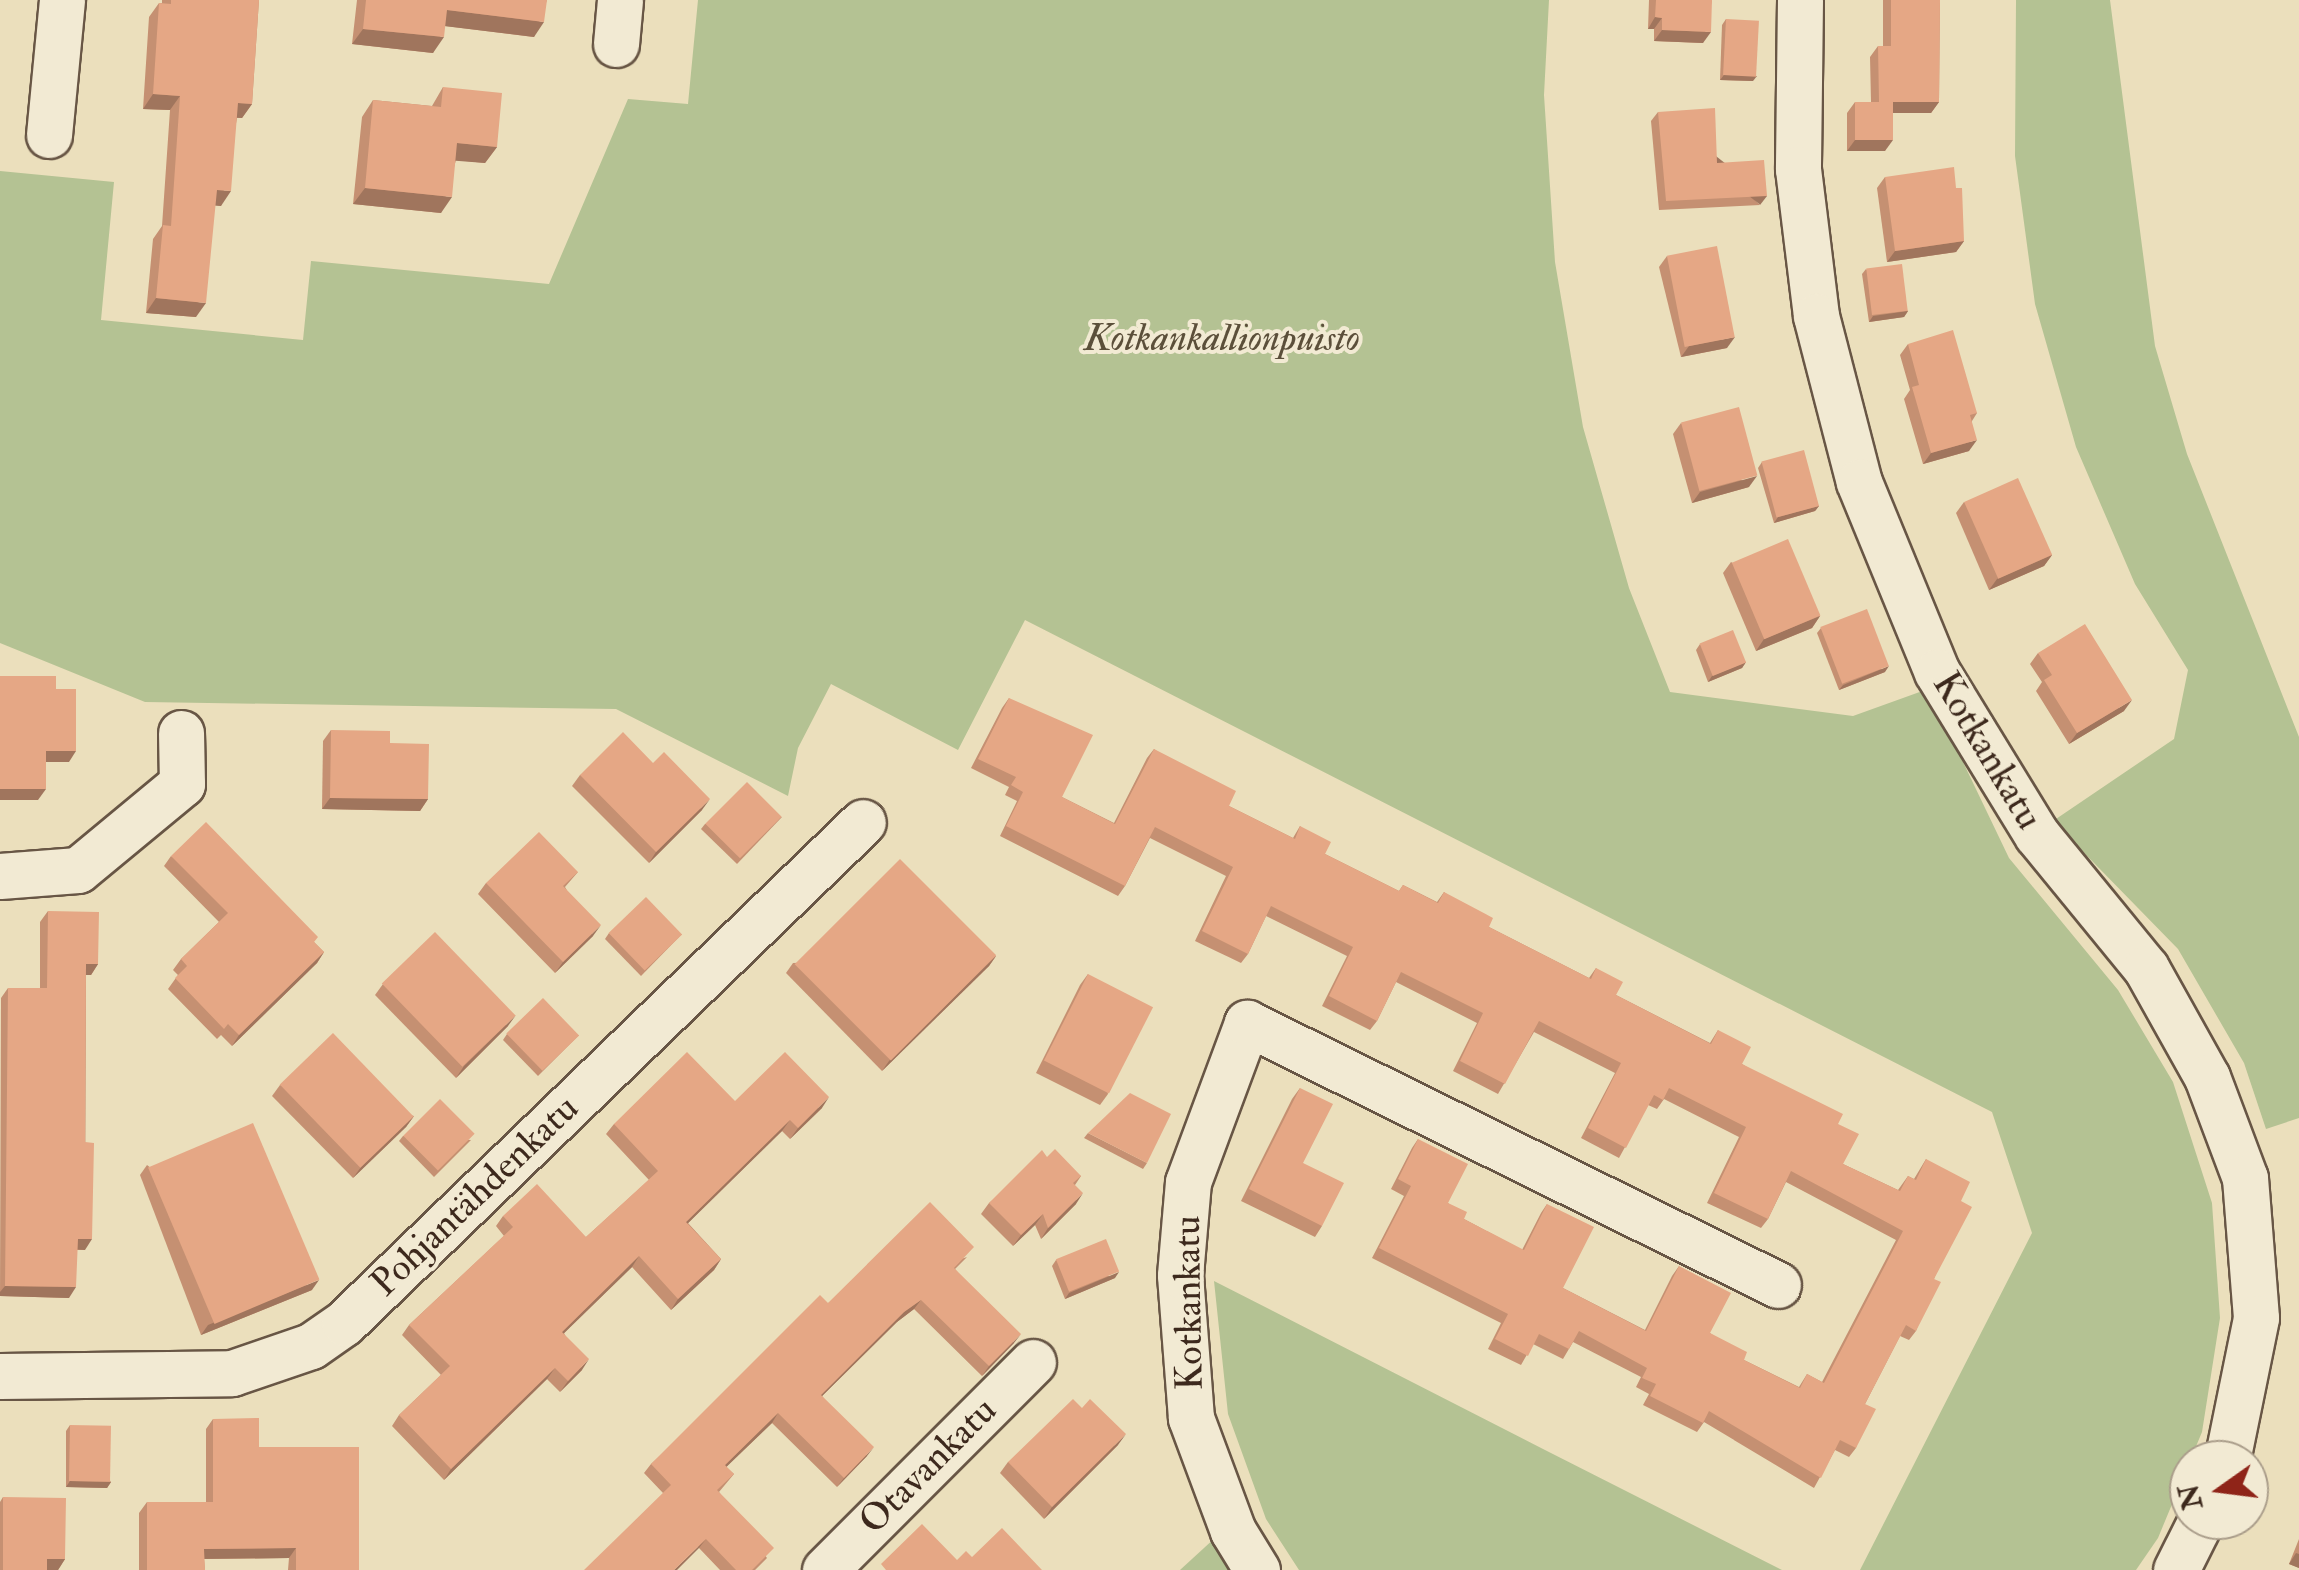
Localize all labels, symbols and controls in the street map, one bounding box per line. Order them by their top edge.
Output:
park label: Kotkankallionpuisto [1084,316,1360,362]
street label: Kotkankatu [1922,664,2052,838]
street label: Pohjantähdenkatu [362,1086,588,1306]
street label: Kotkankatu [1165,1215,1213,1391]
street label: Otavankatu [850,1388,1006,1544]
north arrow [2169,1440,2269,1540]
text: N [2171,1481,2211,1513]

